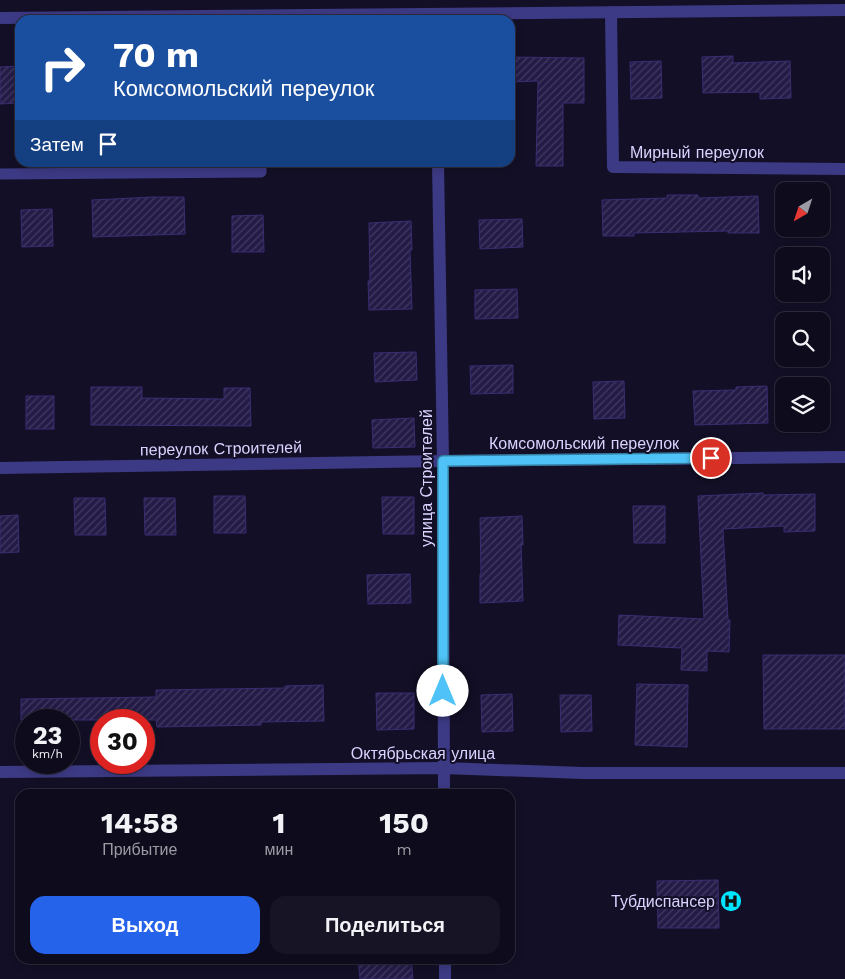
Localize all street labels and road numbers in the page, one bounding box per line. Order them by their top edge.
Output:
street label: Мирный переулок [630,143,765,162]
street label: улица Строителей [417,409,436,547]
street label: Комсомольский переулок [489,434,680,453]
street label: переулок Строителей [140,438,302,459]
street label: Октябрьская улица [351,744,495,763]

